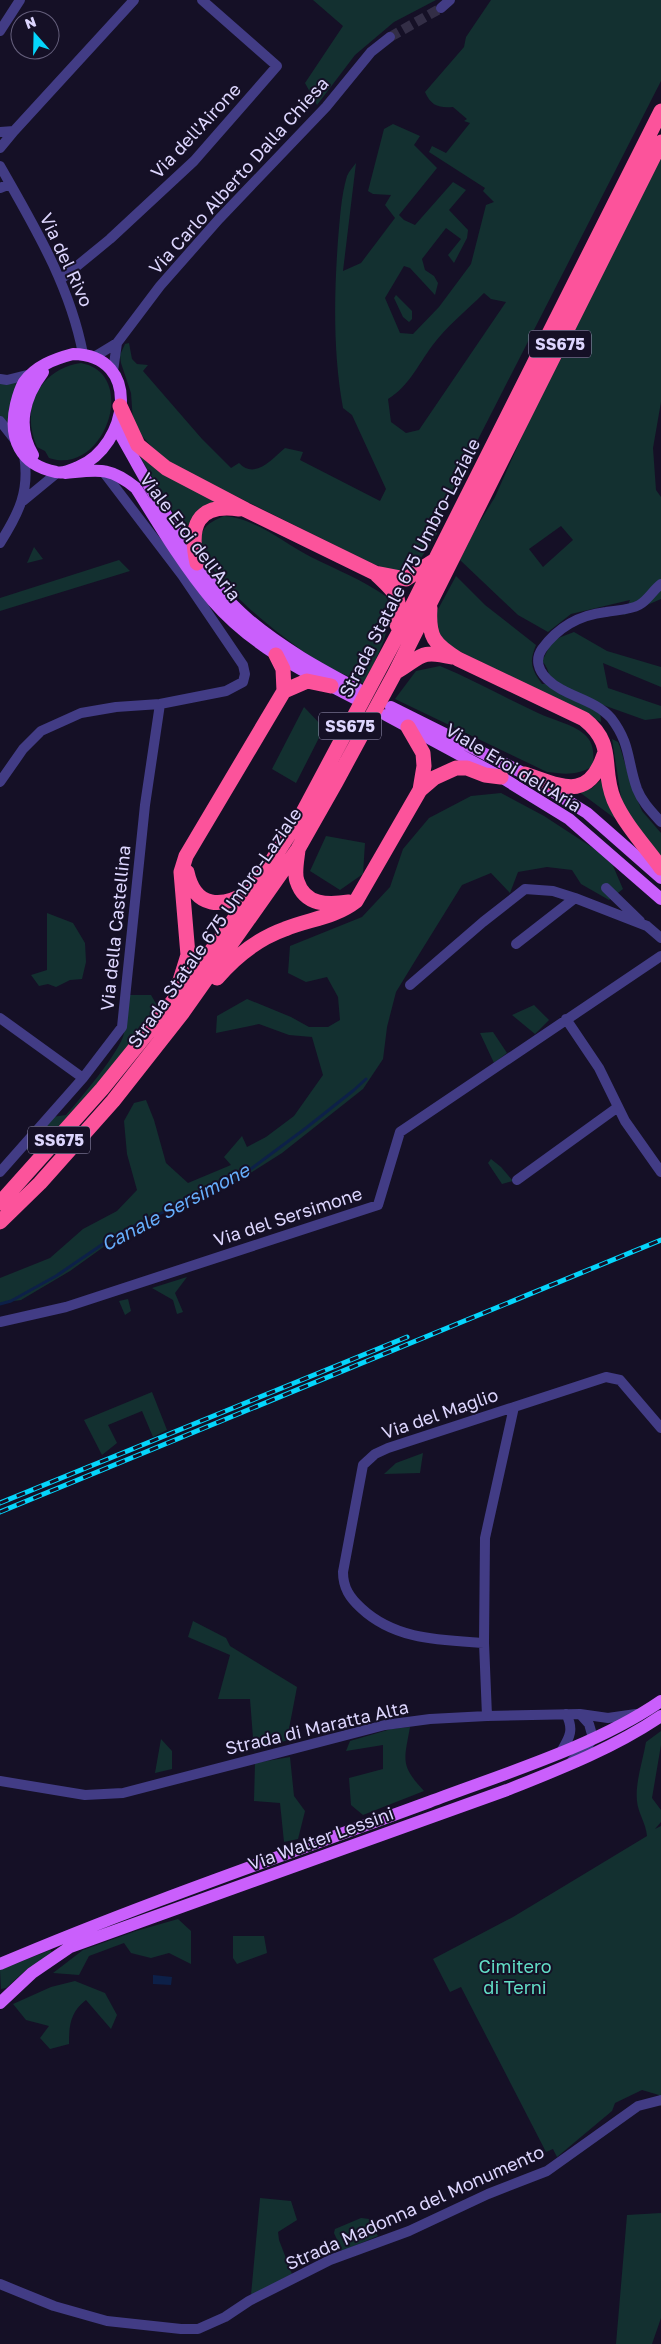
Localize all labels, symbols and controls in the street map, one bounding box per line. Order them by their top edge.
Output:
north arrow [10,10,60,60]
text: N [22,13,38,32]
street label: Via Carlo Alberto Dalla Chiesa [144,72,333,279]
street label: Via dell'Airone [145,78,245,183]
street label: Via del Rivo [36,209,98,310]
road number: SS675 [529,330,591,358]
street label: Strada Statale 675 Umbro-Laziale [334,434,484,701]
street label: Viale Eroi dell'Aria [136,468,246,605]
road number: SS675 [319,712,381,739]
street label: Viale Eroi dell'Aria [442,718,585,816]
street label: Strada Statale 675 Umbro-Laziale [123,803,306,1052]
street label: Via della Castellina [95,844,135,1012]
road number: SS675 [28,1126,90,1154]
water label: Canale Sersimone [97,1157,254,1255]
street label: Via del Sersimone [211,1182,365,1250]
street label: Via del Maglio [379,1383,501,1443]
street label: Strada di Maratta Alta [223,1695,411,1759]
street label: Via Walter Lessini [245,1802,396,1875]
park label: Cimitero di Terni [478,1955,552,1998]
street label: Strada Madonna del Monumento [282,2140,547,2274]

